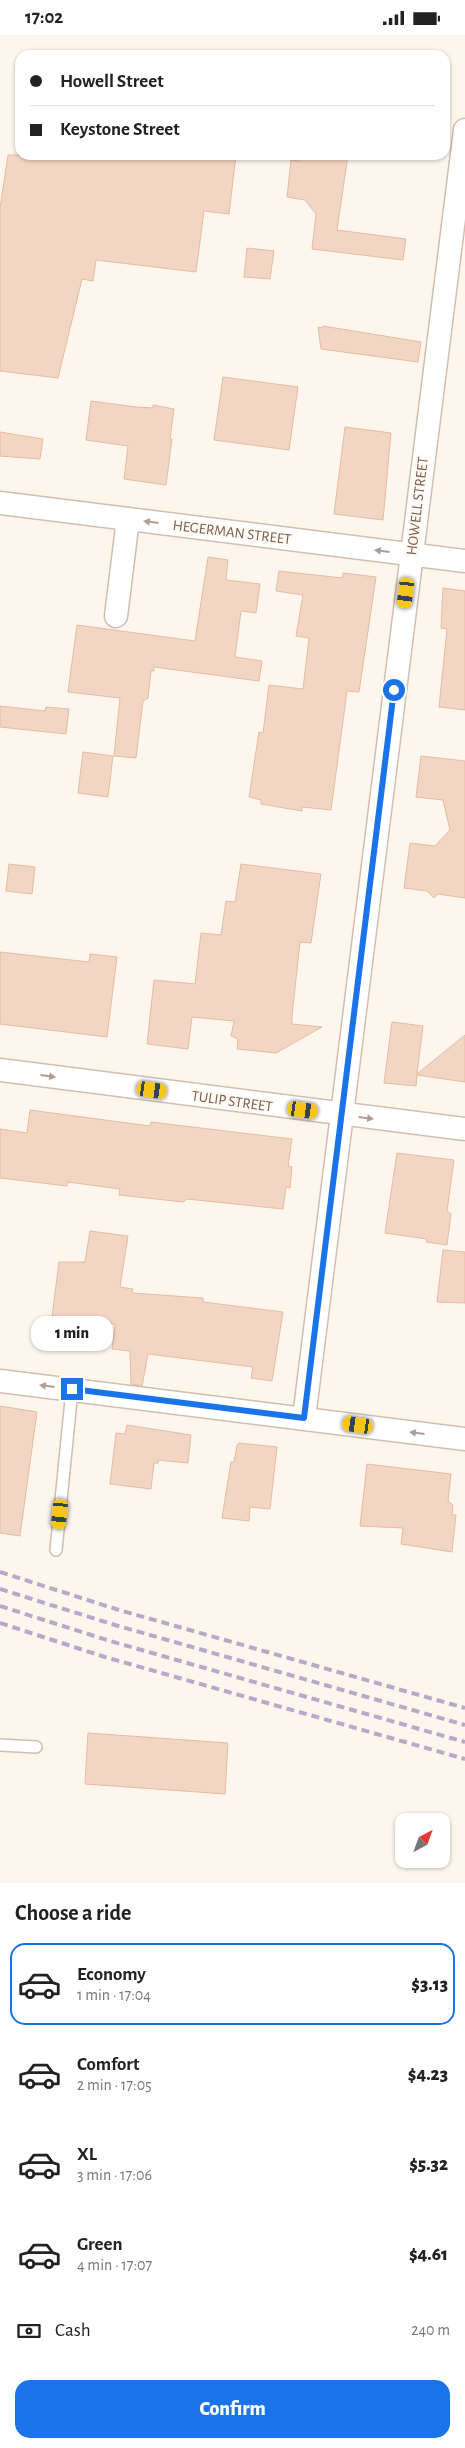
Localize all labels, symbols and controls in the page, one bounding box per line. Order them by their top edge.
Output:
text: 17:02 [25,8,63,27]
text: Howell Street [60,72,164,91]
text: Keystone Street [60,120,180,139]
street label: HOWELL STREET [404,455,431,556]
one-way arrow [143,518,159,526]
street label: HEGERMAN STREET [172,518,293,547]
one-way arrow [374,547,390,555]
car [396,577,415,609]
route start [383,679,405,701]
one-way arrow [41,1072,57,1080]
car [136,1080,167,1100]
street label: TULIP STREET [190,1088,274,1115]
car [287,1100,318,1120]
one-way arrow [358,1114,374,1122]
callout: 1 min [31,1317,113,1351]
text: 1 min [55,1325,89,1341]
route end [61,1378,83,1400]
one-way arrow [39,1382,55,1390]
car [342,1415,373,1435]
one-way arrow [408,1428,424,1436]
car [50,1498,69,1530]
north arrow [395,1813,450,1867]
map controls [395,1813,450,1868]
text: Choose a ride [15,1902,131,1924]
icon: car [17,1962,62,2007]
text: Economy [77,1965,146,1984]
text: $3.13 [411,1975,448,1994]
text: 1 min · 17:04 [77,1987,151,2003]
icon: car [17,2052,62,2097]
text: Comfort [77,2055,139,2074]
text: $4.23 [408,2065,448,2084]
text: 2 min · 17:05 [77,2077,152,2093]
icon: car [17,2142,62,2187]
text: XL [77,2145,97,2164]
text: $5.32 [409,2155,448,2174]
text: 3 min · 17:06 [77,2167,152,2183]
icon: car [17,2232,62,2277]
text: Green [77,2235,123,2254]
text: $4.61 [409,2245,448,2264]
text: 4 min · 17:07 [77,2257,152,2273]
icon: cash [15,2317,43,2345]
text: Cash [55,2321,91,2340]
text: 240 m [411,2322,450,2338]
button: Confirm [15,2380,450,2438]

